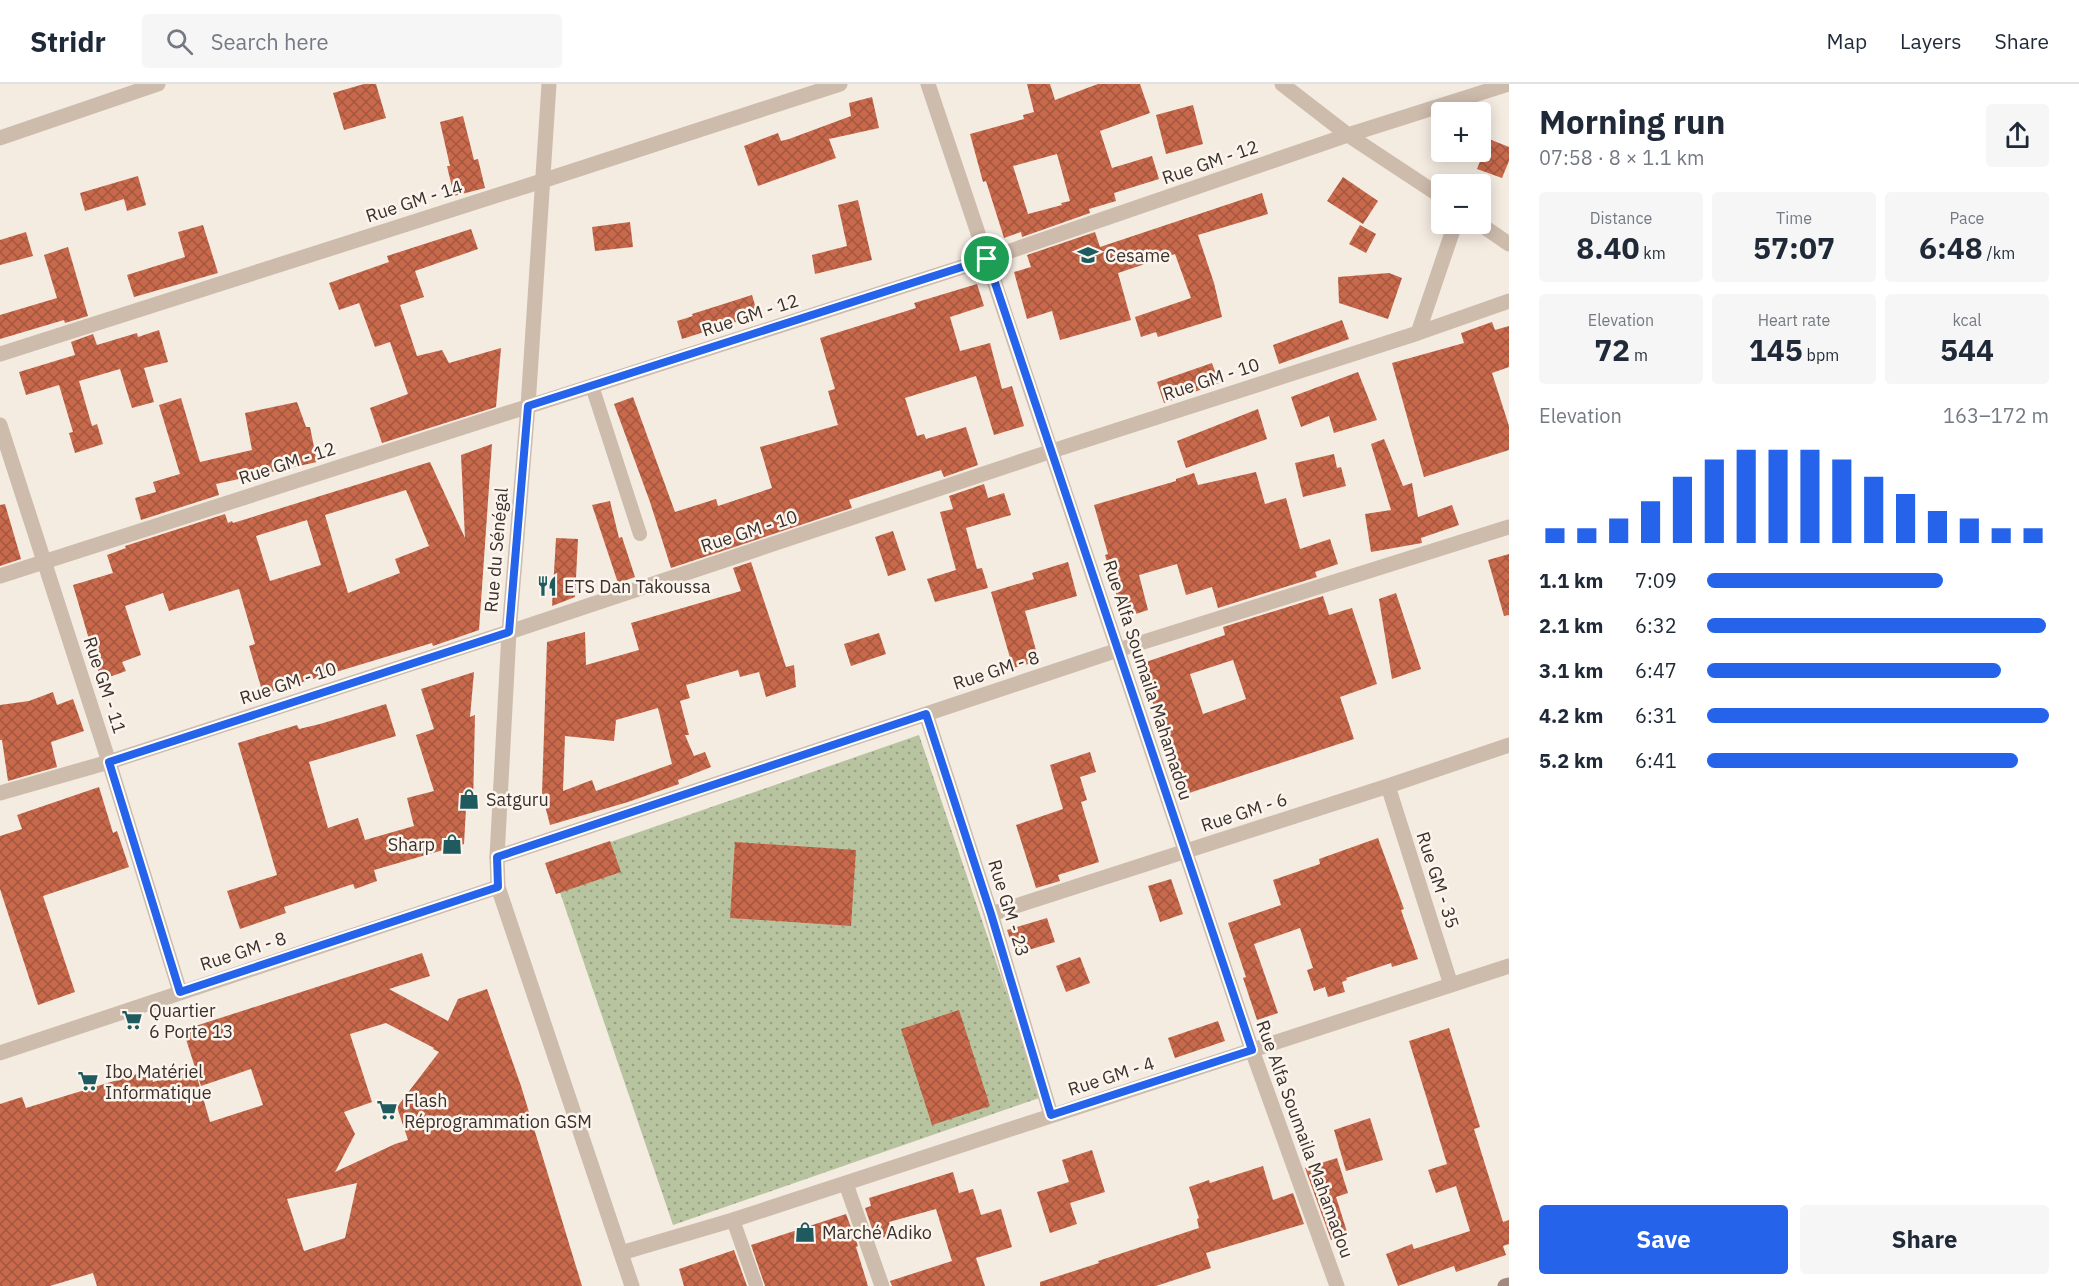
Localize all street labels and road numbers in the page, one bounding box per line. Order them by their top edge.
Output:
street label: Rue GM - 12 [1159,135,1261,189]
street label: Rue GM - 14 [363,175,465,227]
street label: Rue GM - 12 [699,289,801,341]
street label: Rue GM - 10 [1160,353,1262,405]
street label: Rue GM - 12 [236,437,338,489]
street label: Rue du Sénégal [479,487,513,613]
street label: Rue GM - 10 [698,505,800,557]
street label: Rue Alfa Soumaila Mahamadou [1098,557,1198,803]
street label: Rue GM - 11 [79,634,131,736]
street label: Rue GM - 8 [950,645,1042,695]
street label: Rue GM - 10 [237,657,339,709]
street label: Rue GM - 6 [1198,787,1290,837]
street label: Rue GM - 35 [1412,829,1464,931]
street label: Rue GM - 23 [983,857,1035,959]
street label: Rue GM - 8 [197,926,289,976]
street label: Rue Alfa Soumaila Mahamadou [1251,1017,1359,1261]
street label: Rue GM - 4 [1065,1051,1157,1101]

